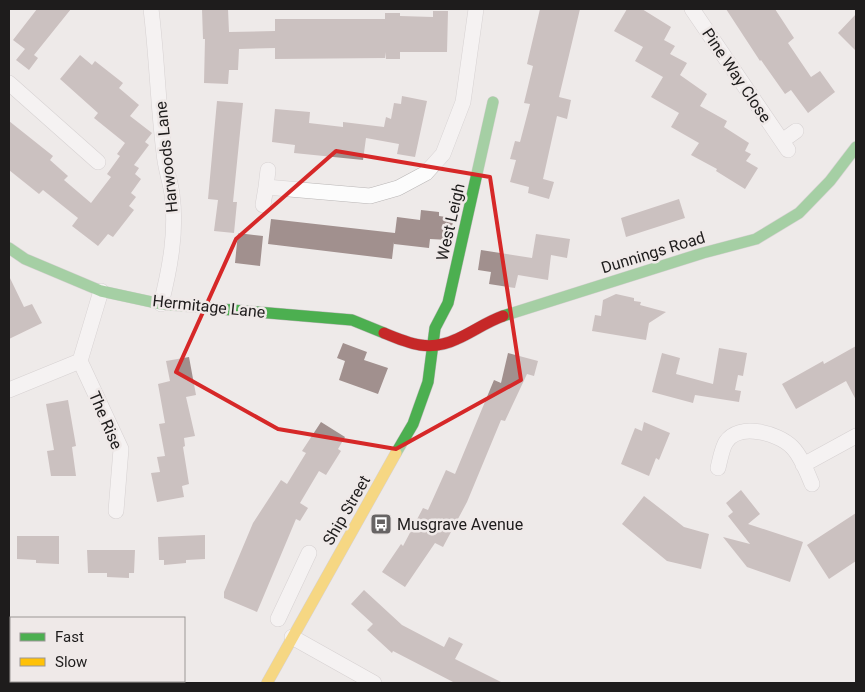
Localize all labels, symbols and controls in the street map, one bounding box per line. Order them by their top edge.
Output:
street label: Pine Way Close [698,25,775,126]
street label: Harwoods Lane [151,100,182,214]
street label: West Leigh [432,182,469,263]
street label: Dunnings Road [599,228,707,277]
street label: Hermitage Lane [152,291,266,322]
street label: The Rise [85,388,126,452]
street label: Ship Street [319,472,374,549]
bus stop icon: Musgrave Avenue [369,512,393,536]
place label: Musgrave Avenue [397,515,523,534]
legend [10,617,185,682]
text: Fast [55,628,84,646]
text: Slow [55,653,87,671]

